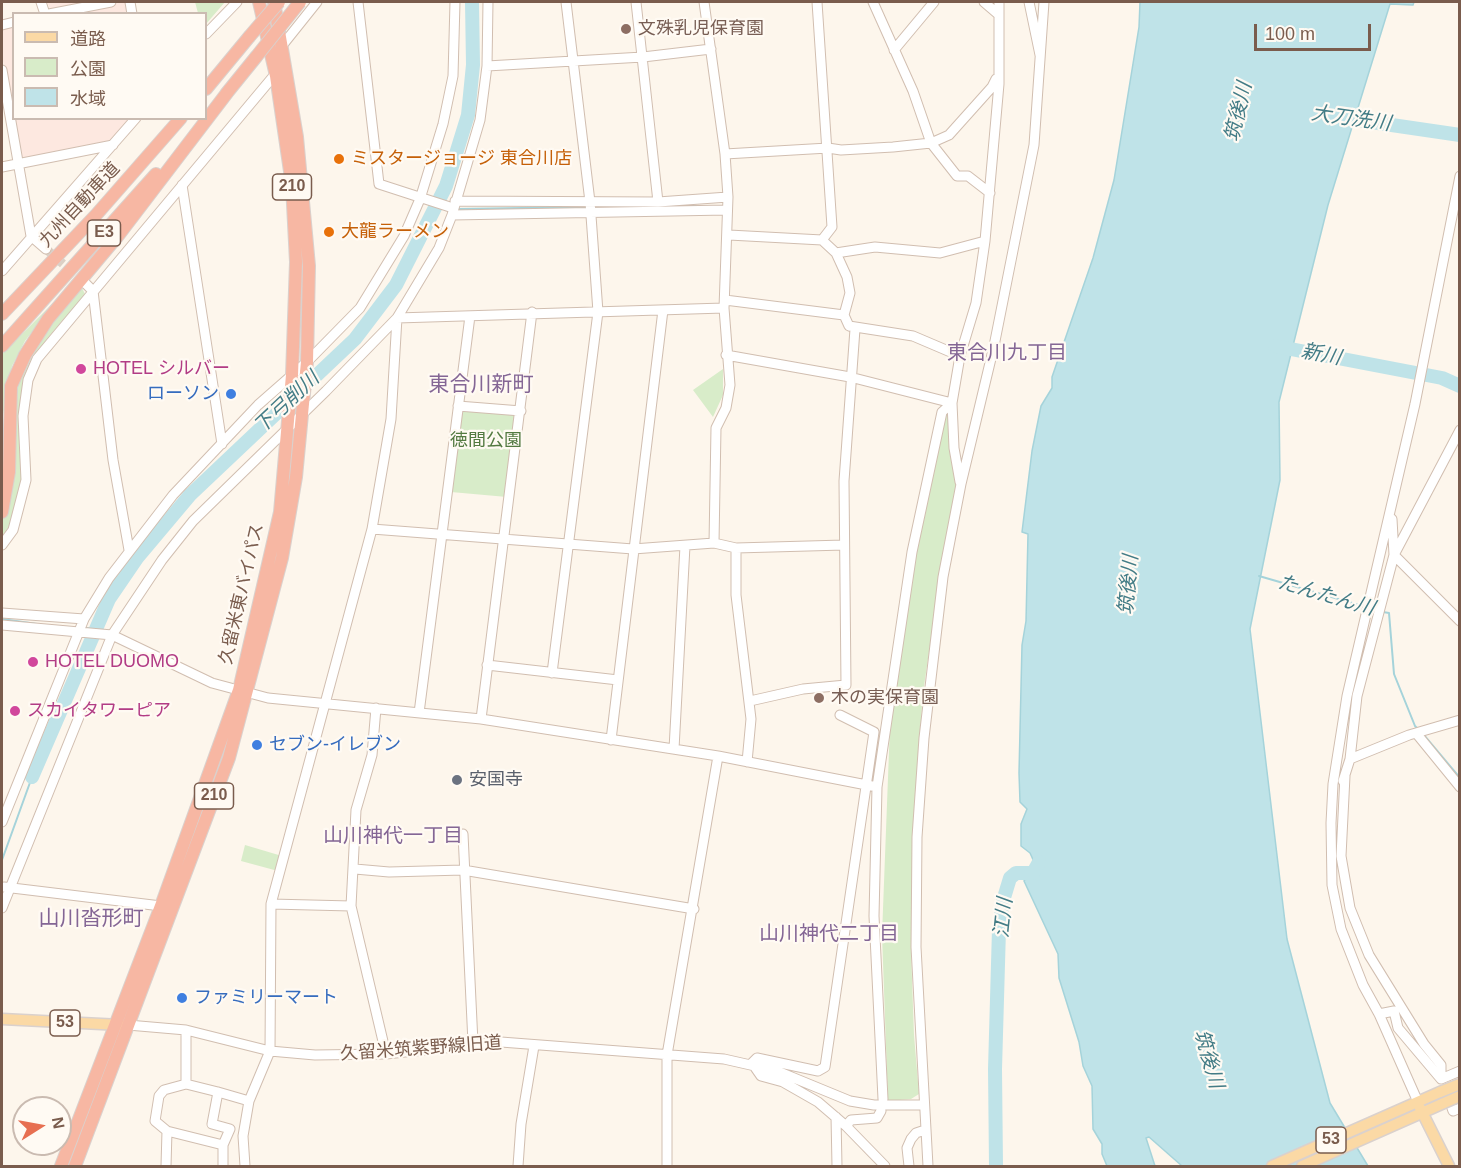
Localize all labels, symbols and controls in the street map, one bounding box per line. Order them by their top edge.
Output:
legend [12,12,207,120]
scale bar [1257,12,1374,50]
place label: 文殊乳児保育園 [638,18,764,40]
marker: 文殊乳児保育園 [619,22,633,36]
text: 100 m [1265,24,1315,44]
text: 道路 [70,29,106,49]
text: 公園 [70,59,106,79]
water label: 筑後川 [1221,80,1257,144]
text: 水域 [70,89,106,109]
water label: 大刀洗川 [1310,102,1392,136]
place label: ミスタージョージ 東合川店 [351,148,572,170]
marker: ミスタージョージ 東合川店 [332,152,346,166]
street label: 九州自動車道 [35,158,125,252]
road number: 210 [272,174,312,200]
road number: E3 [88,220,120,246]
place label: 大龍ラーメン [341,221,449,243]
marker: 大龍ラーメン [322,225,336,239]
water label: 新川 [1299,339,1343,371]
district label: 東合川九丁目 [947,341,1067,365]
place label: HOTEL シルバー [93,358,230,380]
marker: HOTEL シルバー [74,362,88,376]
water label: 下弓削川 [250,367,324,439]
district label: 東合川新町 [429,372,533,398]
place label: ローソン [147,383,219,405]
marker: ローソン [224,387,238,401]
park label: 徳間公園 [450,430,522,452]
street label: 久留米東バイパス [215,521,269,667]
water label: 筑後川 [1114,554,1144,616]
water label: たんたん川 [1275,571,1377,621]
place label: HOTEL DUOMO [45,651,179,673]
marker: HOTEL DUOMO [26,655,40,669]
place label: 木の実保育園 [831,687,939,709]
marker: 木の実保育園 [812,691,826,705]
place label: スカイタワーピア [27,700,171,722]
marker: スカイタワーピア [8,704,22,718]
place label: セブン-イレブン [269,734,401,756]
marker: セブン-イレブン [250,738,264,752]
place label: 安国寺 [469,769,523,791]
marker: 安国寺 [450,773,464,787]
road number: 210 [194,783,234,809]
district label: 山川神代一丁目 [323,824,463,848]
water label: 江川 [990,897,1018,939]
district label: 山川沓形町 [39,906,143,932]
district label: 山川神代二丁目 [759,922,899,946]
place label: ファミリーマート [194,987,338,1009]
marker: ファミリーマート [175,991,189,1005]
road number: 53 [50,1010,80,1036]
water label: 筑後川 [1188,1027,1228,1091]
street label: 久留米筑紫野線旧道 [339,1033,503,1065]
north arrow [12,1096,72,1156]
text: N [49,1116,68,1130]
road number: 53 [1316,1127,1346,1153]

